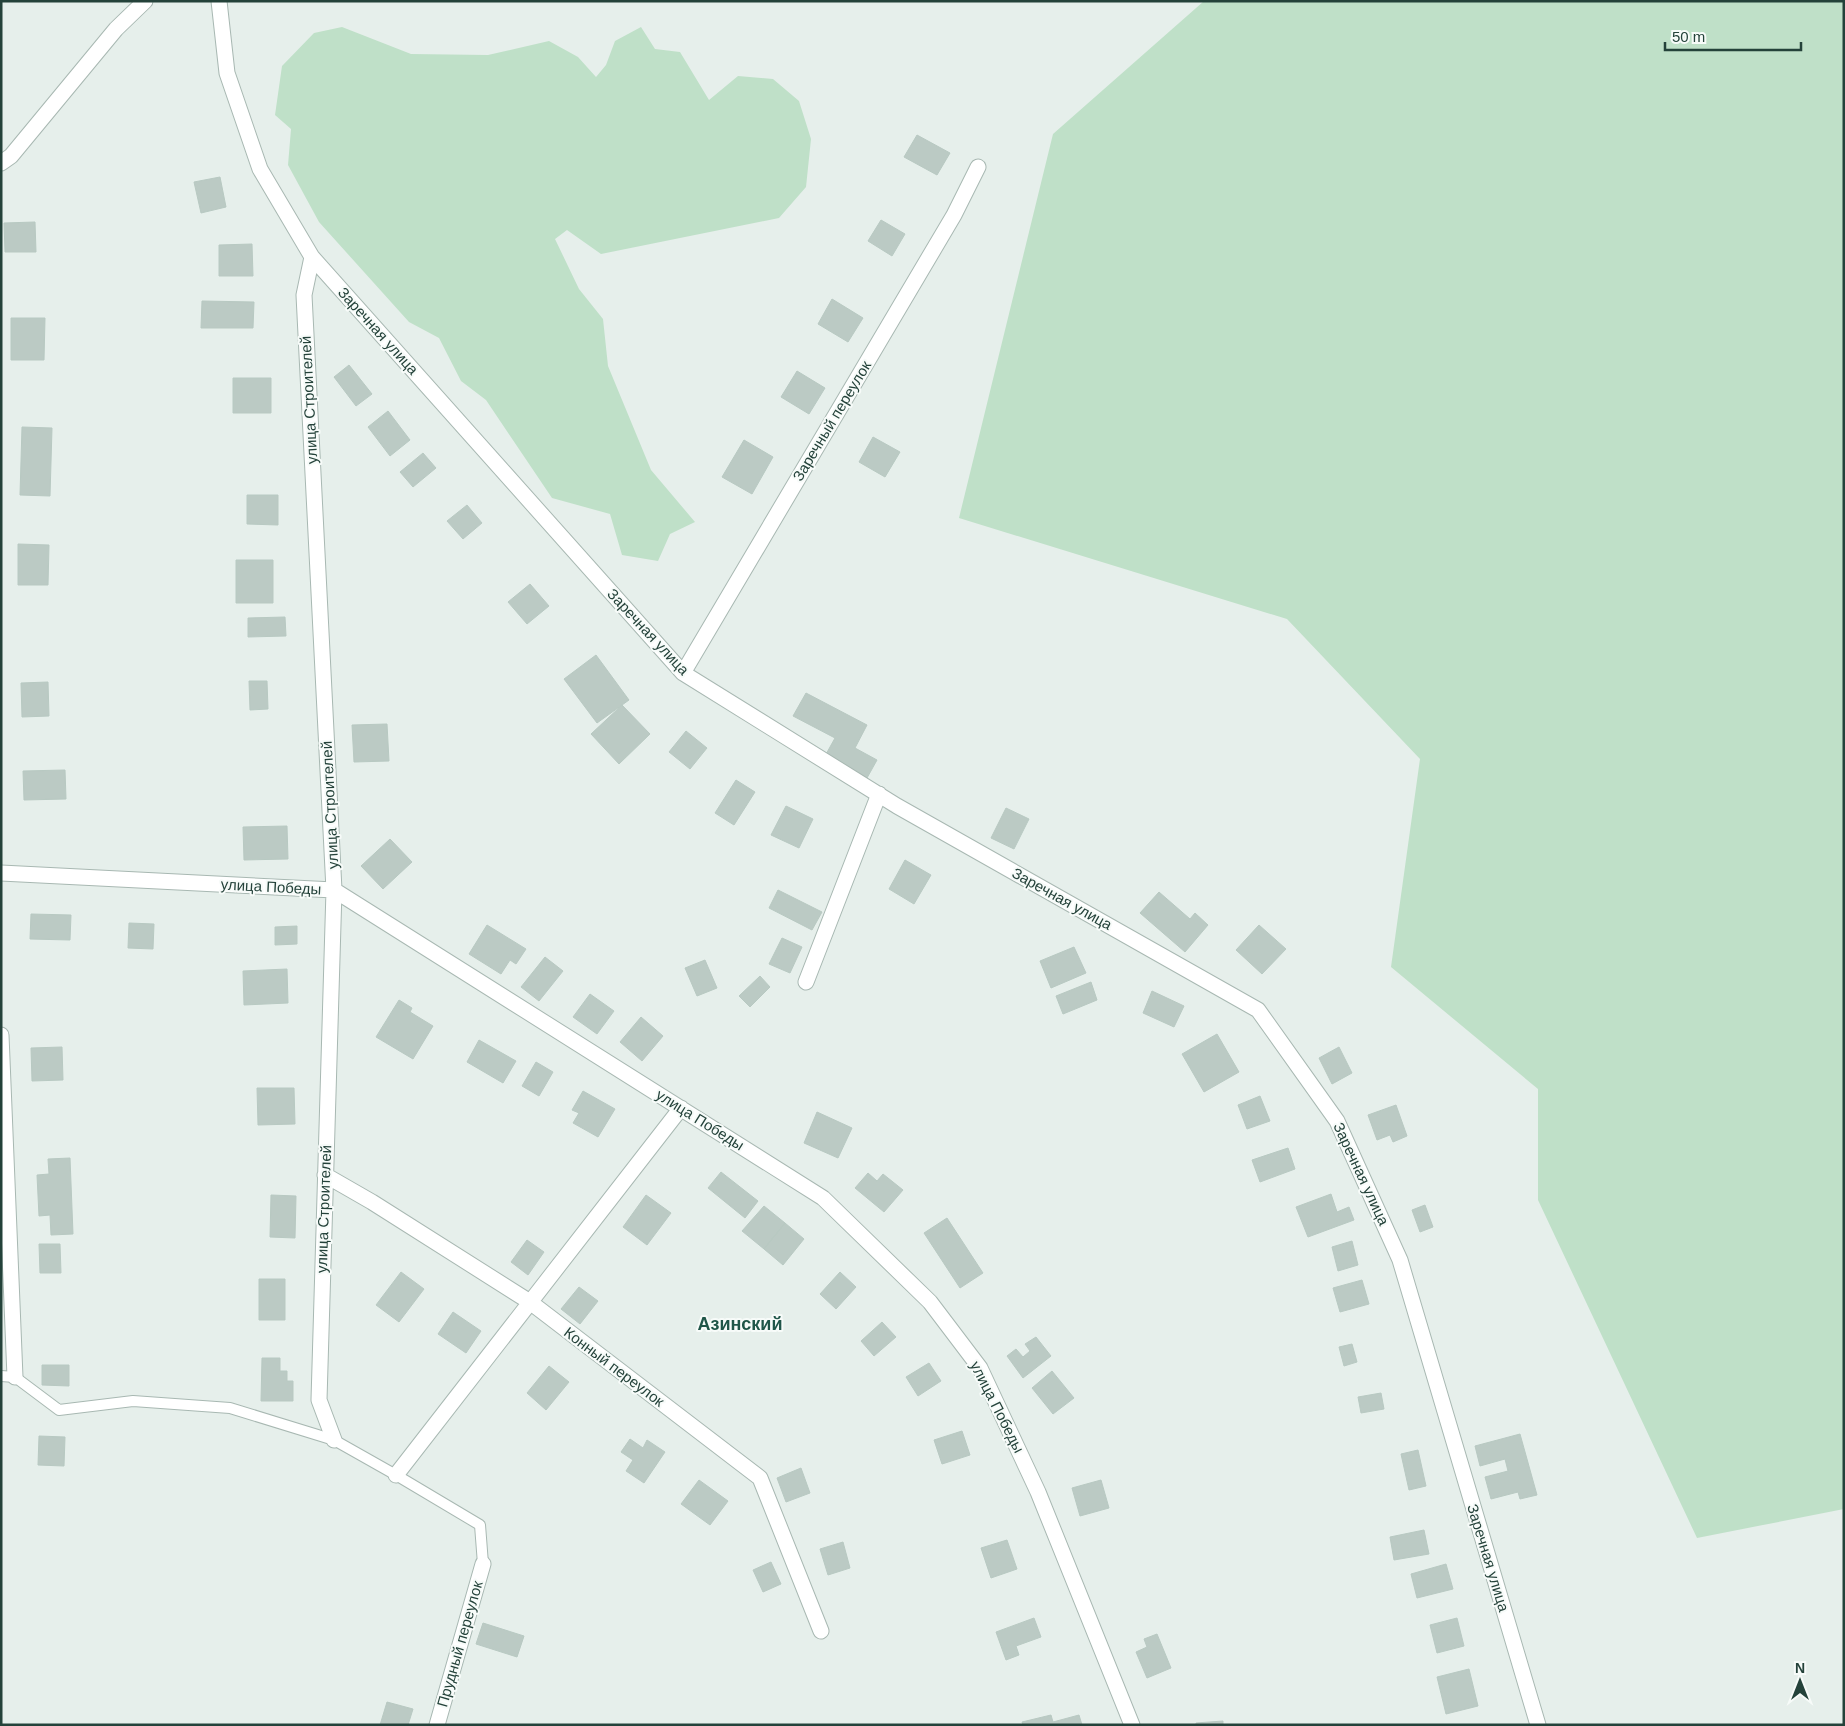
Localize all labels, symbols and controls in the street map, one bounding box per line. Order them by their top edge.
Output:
scale bar [1665,20,1801,52]
text: 50 m [1672,28,1705,45]
street label: Заречная улица [335,284,422,378]
street label: улица Строителей [297,336,320,464]
street label: Заречный переулок [789,357,874,484]
street label: Заречная улица [604,585,693,679]
street label: улица Строителей [318,741,341,869]
street label: Заречная улица [1009,864,1116,933]
street label: улица Победы [220,875,322,898]
street label: улица Победы [653,1086,747,1153]
street label: Заречная улица [1330,1120,1393,1229]
street label: улица Строителей [313,1145,334,1273]
district label: Азинский [697,1314,783,1334]
street label: Конный переулок [561,1323,668,1410]
street label: улица Победы [967,1358,1028,1455]
street label: Заречная улица [1464,1502,1513,1614]
street label: Прудный переулок [433,1578,486,1709]
north arrow [1775,1656,1825,1706]
text: N [1795,1660,1805,1676]

